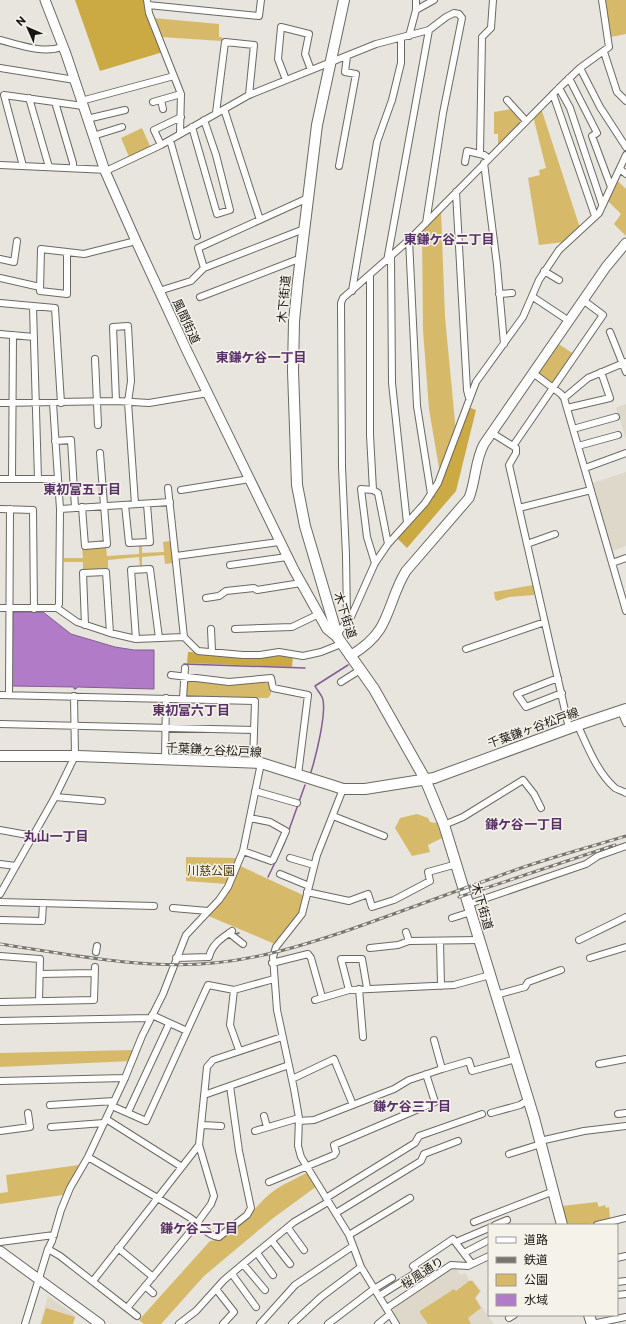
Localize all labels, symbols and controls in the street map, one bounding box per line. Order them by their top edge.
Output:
north arrow [8,8,48,48]
text: N [13,13,28,28]
district label: 東鎌ケ谷二丁目 [403,231,495,247]
street label: 木下街道 [274,274,292,324]
street label: 風間街道 [171,296,203,346]
district label: 東鎌ケ谷一丁目 [215,349,307,365]
district label: 東初富五丁目 [43,481,121,497]
street label: 木下街道 [332,590,360,640]
district label: 東初富六丁目 [152,702,230,718]
street label: 千葉鎌ヶ谷松戸線 [485,704,581,750]
street label: 千葉鎌ヶ谷松戸線 [166,739,262,759]
district label: 鎌ケ谷一丁目 [485,816,563,832]
district label: 丸山一丁目 [23,828,89,844]
park label: 川慈公園 [187,863,235,877]
street label: 木下街道 [470,881,496,931]
district label: 鎌ケ谷三丁目 [373,1098,451,1114]
district label: 鎌ケ谷二丁目 [160,1220,238,1236]
legend [488,1224,618,1316]
text: 道路 [524,1232,548,1246]
text: 鉄道 [524,1252,548,1266]
street label: 桜風通り [398,1253,446,1291]
text: 公園 [524,1272,548,1286]
text: 水域 [524,1292,548,1306]

